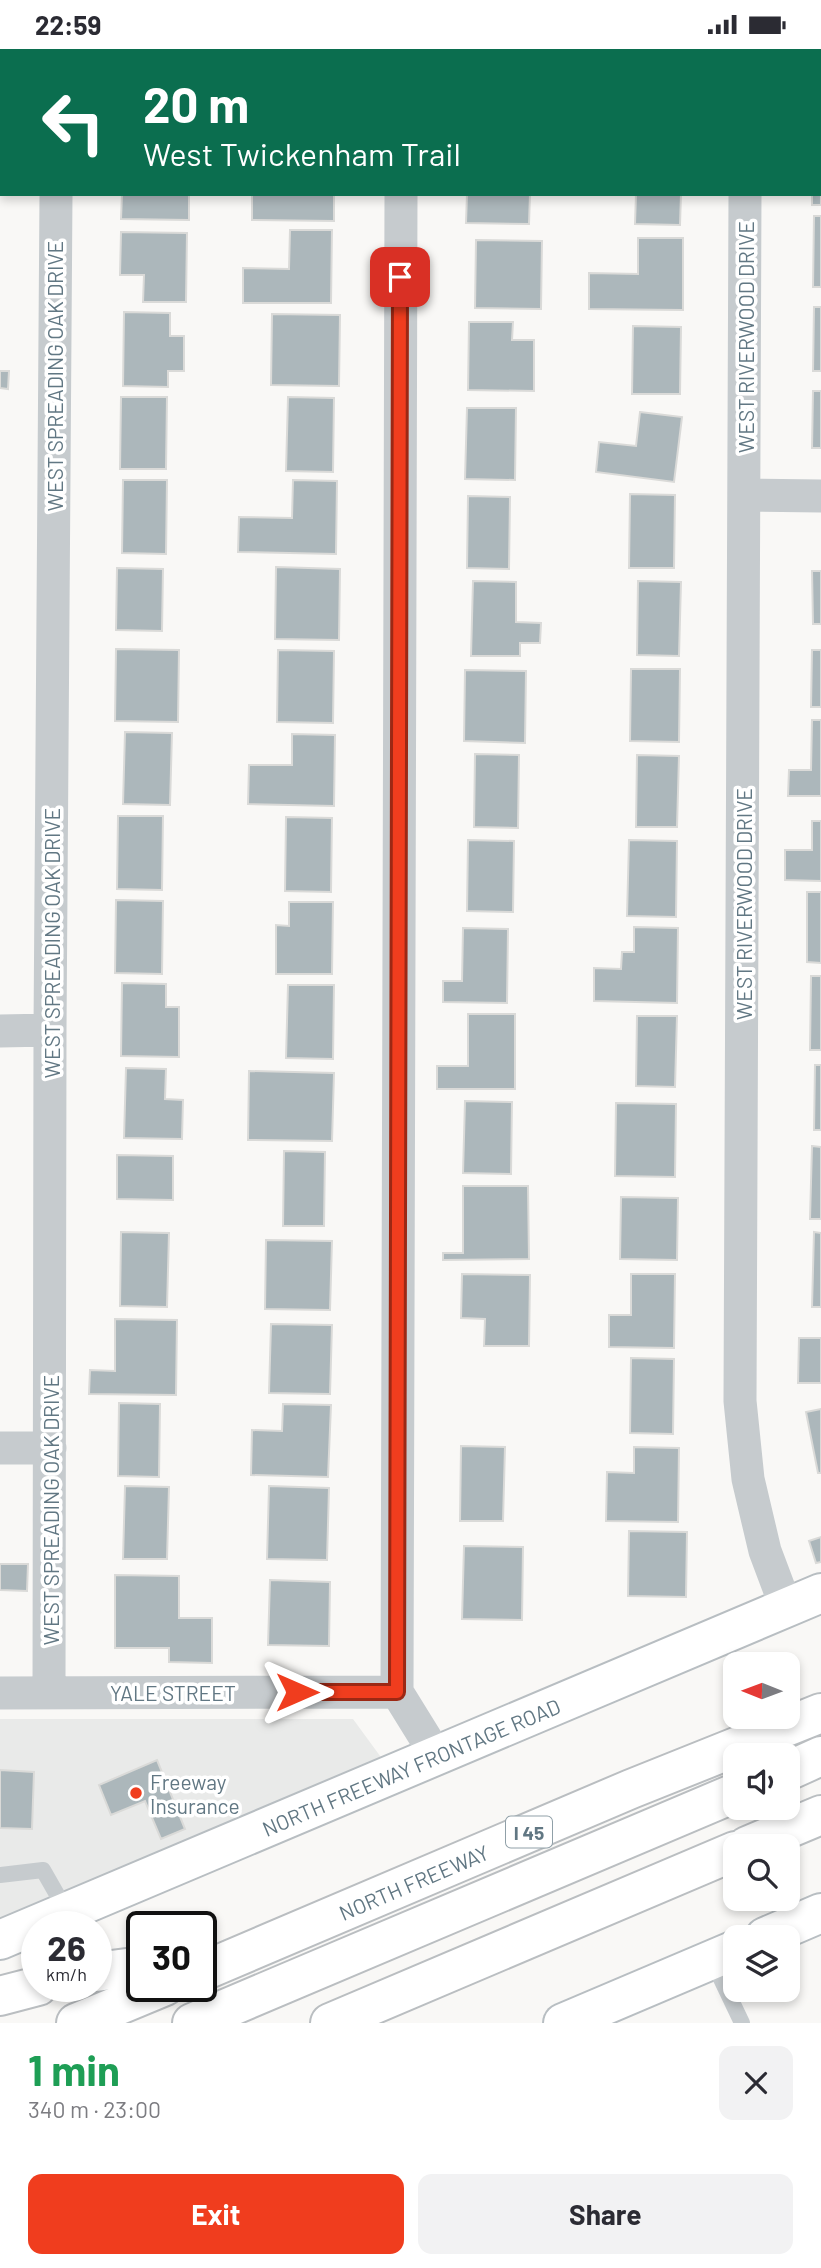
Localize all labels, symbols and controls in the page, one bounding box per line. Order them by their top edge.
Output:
text: 22:59 [35,9,101,40]
text: 20 m [143,74,249,133]
icon: left [28,77,119,168]
text: West Twickenham Trail [143,134,461,172]
street label: WEST RIVERWOOD DRIVE [733,221,758,453]
street label: WEST SPREADING OAK DRIVE [42,241,67,511]
pin [370,247,430,307]
icon: arrive [381,258,419,296]
street label: WEST RIVERWOOD DRIVE [731,788,756,1020]
street label: WEST SPREADING OAK DRIVE [39,808,64,1078]
street label: WEST SPREADING OAK DRIVE [38,1375,63,1645]
north arrow [723,1652,800,1729]
map controls [723,1652,800,2002]
position arrow [260,1655,334,1729]
street label: YALE STREET [110,1680,236,1705]
street label: NORTH FREEWAY FRONTAGE ROAD [258,1692,564,1840]
button: sound [723,1743,800,1820]
place label: Freeway Insurance [150,1769,240,1818]
marker: Freeway Insurance [128,1785,144,1801]
road number: I 45 [506,1817,552,1847]
button: search [723,1834,800,1911]
street label: NORTH FREEWAY [335,1839,492,1924]
speed limit sign: 30 [126,1911,217,2002]
button: layers [723,1925,800,2002]
text: 26 [47,1926,86,1968]
text: km/h [46,1963,87,1985]
text: 1 min [28,2044,120,2094]
button: close [719,2046,793,2120]
text: 340 m · 23:00 [28,2095,161,2123]
button: Exit [28,2174,404,2254]
button: Share [418,2174,793,2254]

